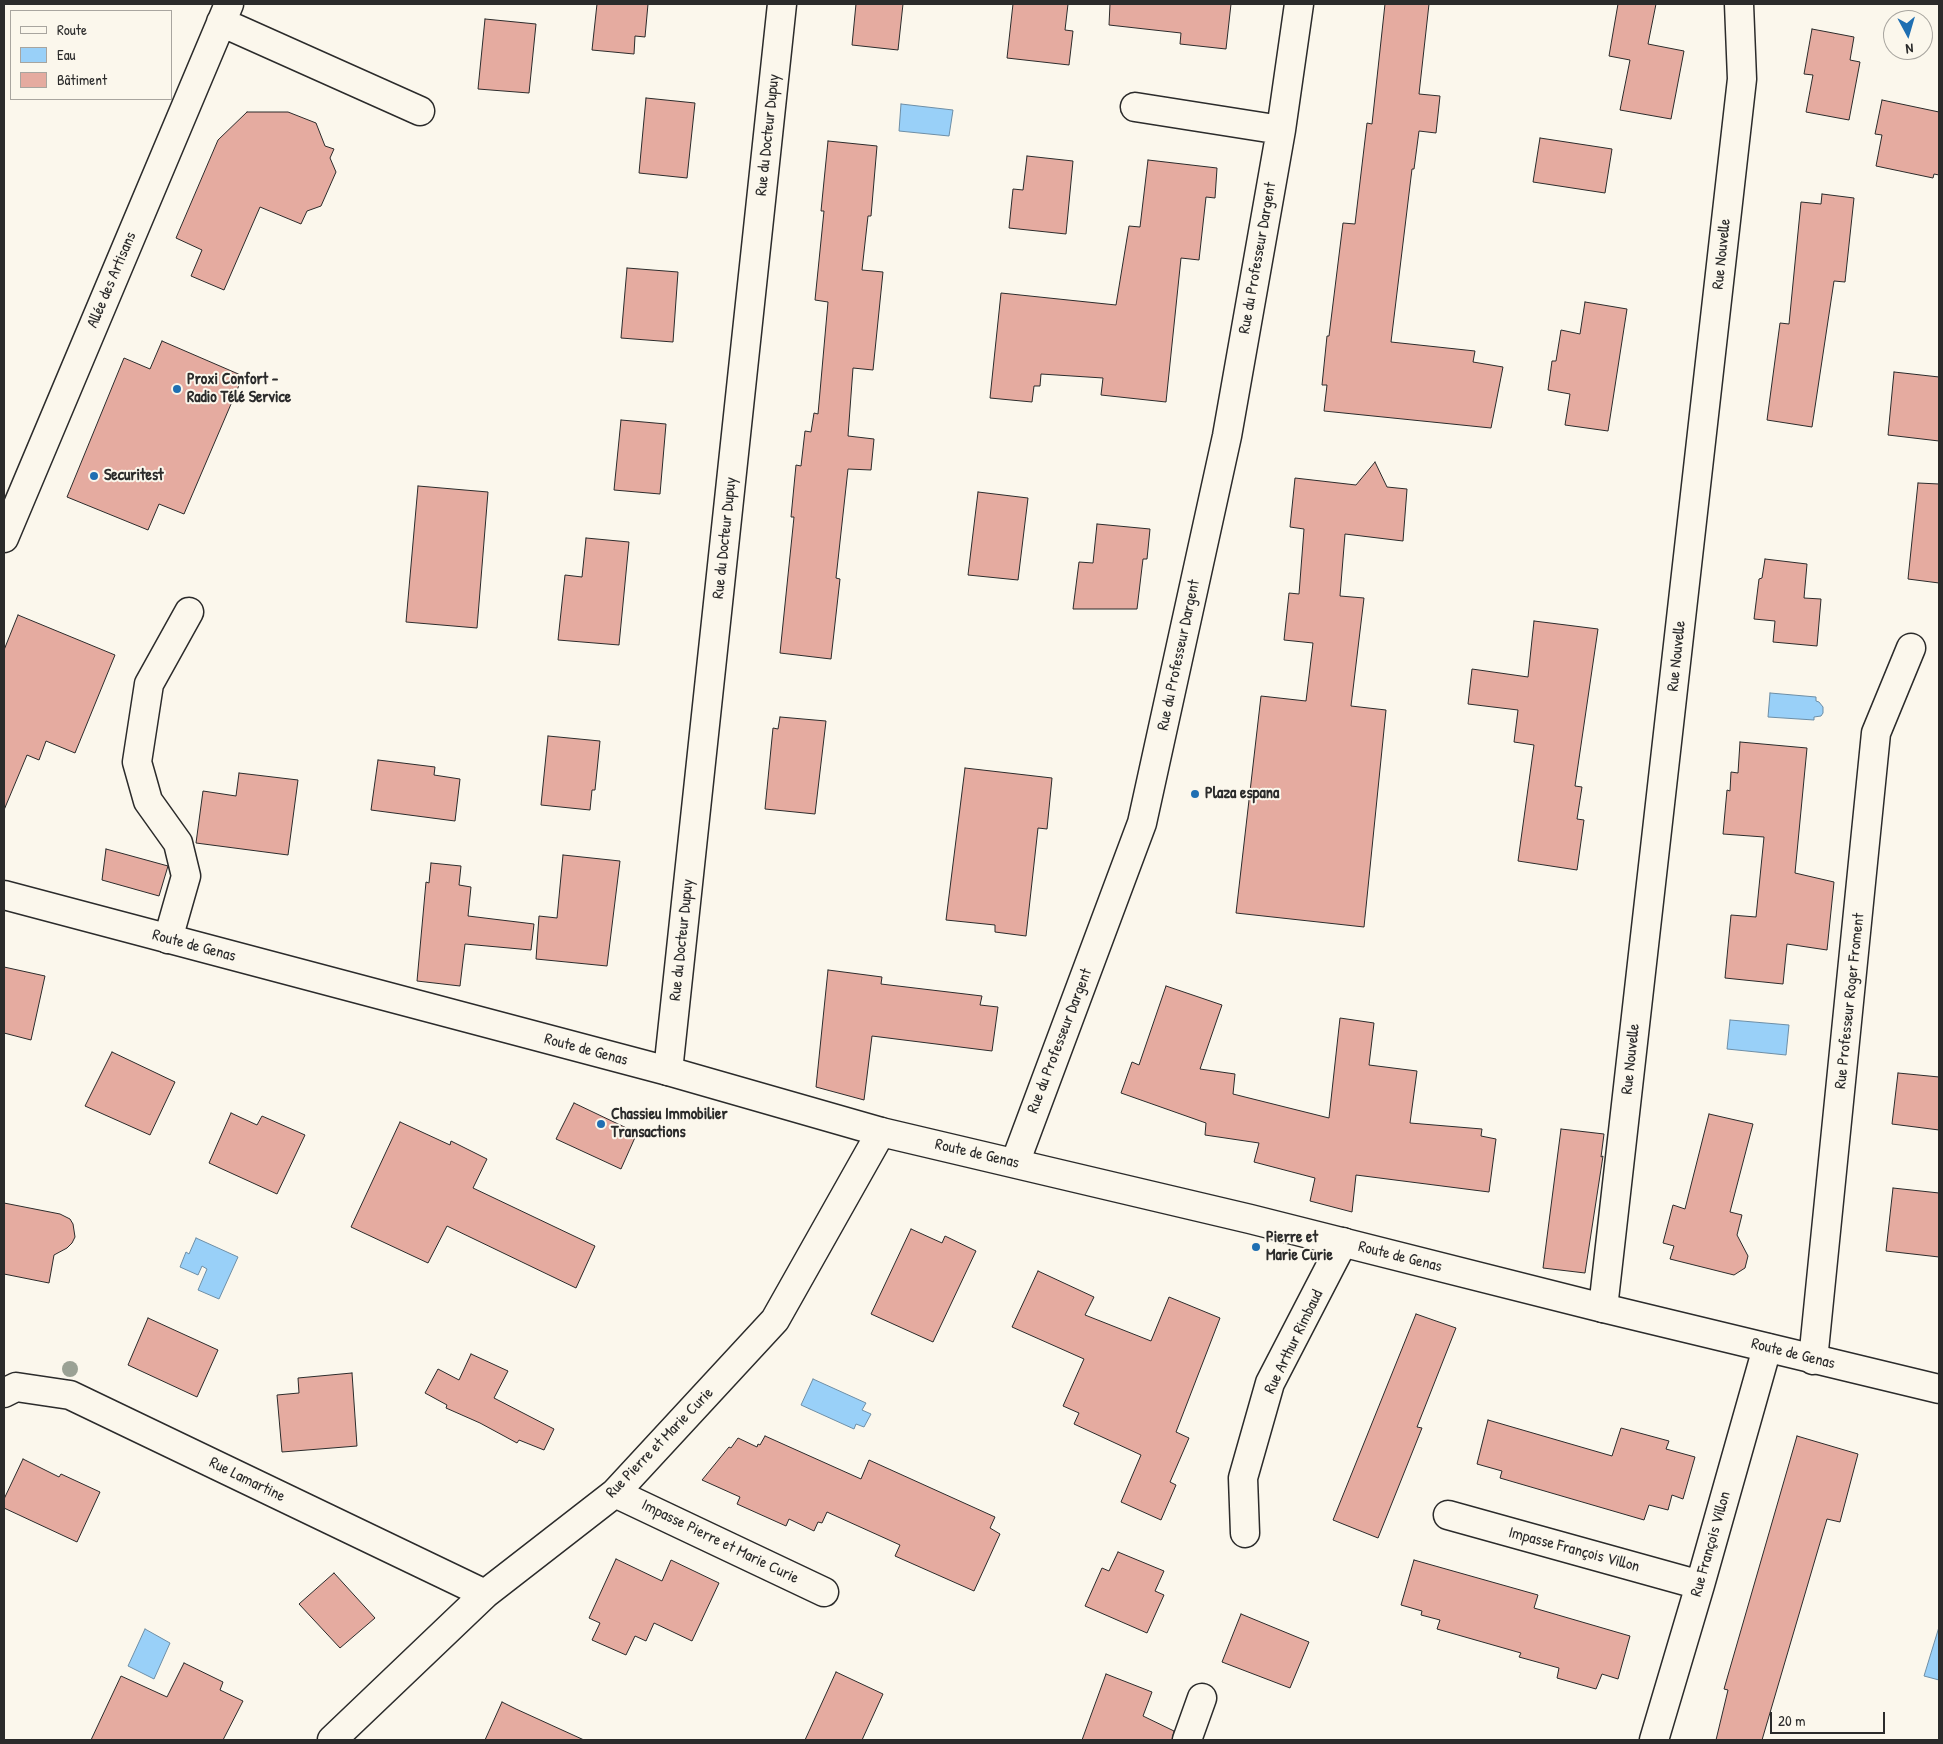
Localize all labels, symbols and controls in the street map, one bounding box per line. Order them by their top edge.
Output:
legend [10,10,172,100]
north arrow [1883,10,1933,60]
text: Route [57,19,87,40]
text: N [1905,40,1914,59]
text: Eau [57,44,76,65]
text: Bâtiment [57,69,107,90]
street label: Rue du Docteur Dupuy [752,73,784,197]
street label: Rue du Professeur Dargent [1235,181,1281,335]
street label: Rue Nouvelle [1709,218,1735,290]
street label: Allée des Artisans [83,229,141,331]
place label: Proxi Confort - Radio Télé Service [187,370,291,408]
marker: Proxi Confort - Radio Télé Service [171,383,183,395]
place label: Securitest [104,466,164,486]
marker: Securitest [88,470,100,482]
street label: Rue du Docteur Dupuy [709,476,741,600]
street label: Rue du Professeur Dargent [1154,578,1204,732]
street label: Rue Nouvelle [1664,620,1690,692]
place label: Plaza espana [1205,784,1279,804]
marker: Plaza espana [1189,788,1201,800]
street label: Rue du Docteur Dupuy [666,878,698,1002]
street label: Rue Professeur Roger Froment [1831,912,1869,1090]
street label: Route de Genas [150,926,238,966]
street label: Rue du Professeur Dargent [1024,966,1096,1116]
street label: Rue Nouvelle [1618,1023,1644,1095]
street label: Route de Genas [542,1030,630,1070]
place label: Chassieu Immobilier Transactions [611,1105,728,1143]
marker: Chassieu Immobilier Transactions [595,1118,607,1130]
street label: Route de Genas [933,1135,1021,1173]
place label: Pierre et Marie Curie [1266,1228,1333,1266]
street label: Route de Genas [1356,1237,1444,1277]
marker: Pierre et Marie Curie [1250,1241,1262,1253]
street label: Rue Arthur Rimbaud [1261,1287,1327,1397]
street label: Route de Genas [1749,1334,1837,1374]
street label: Rue Pierre et Marie Curie [602,1384,718,1502]
street label: Rue Lamartine [206,1453,288,1507]
street label: Rue François Villon [1687,1489,1735,1599]
street label: Impasse Pierre et Marie Curie [638,1496,802,1588]
street label: Impasse François Villon [1506,1523,1642,1577]
scale bar [1773,1702,1888,1734]
text: 20 m [1778,1710,1805,1731]

